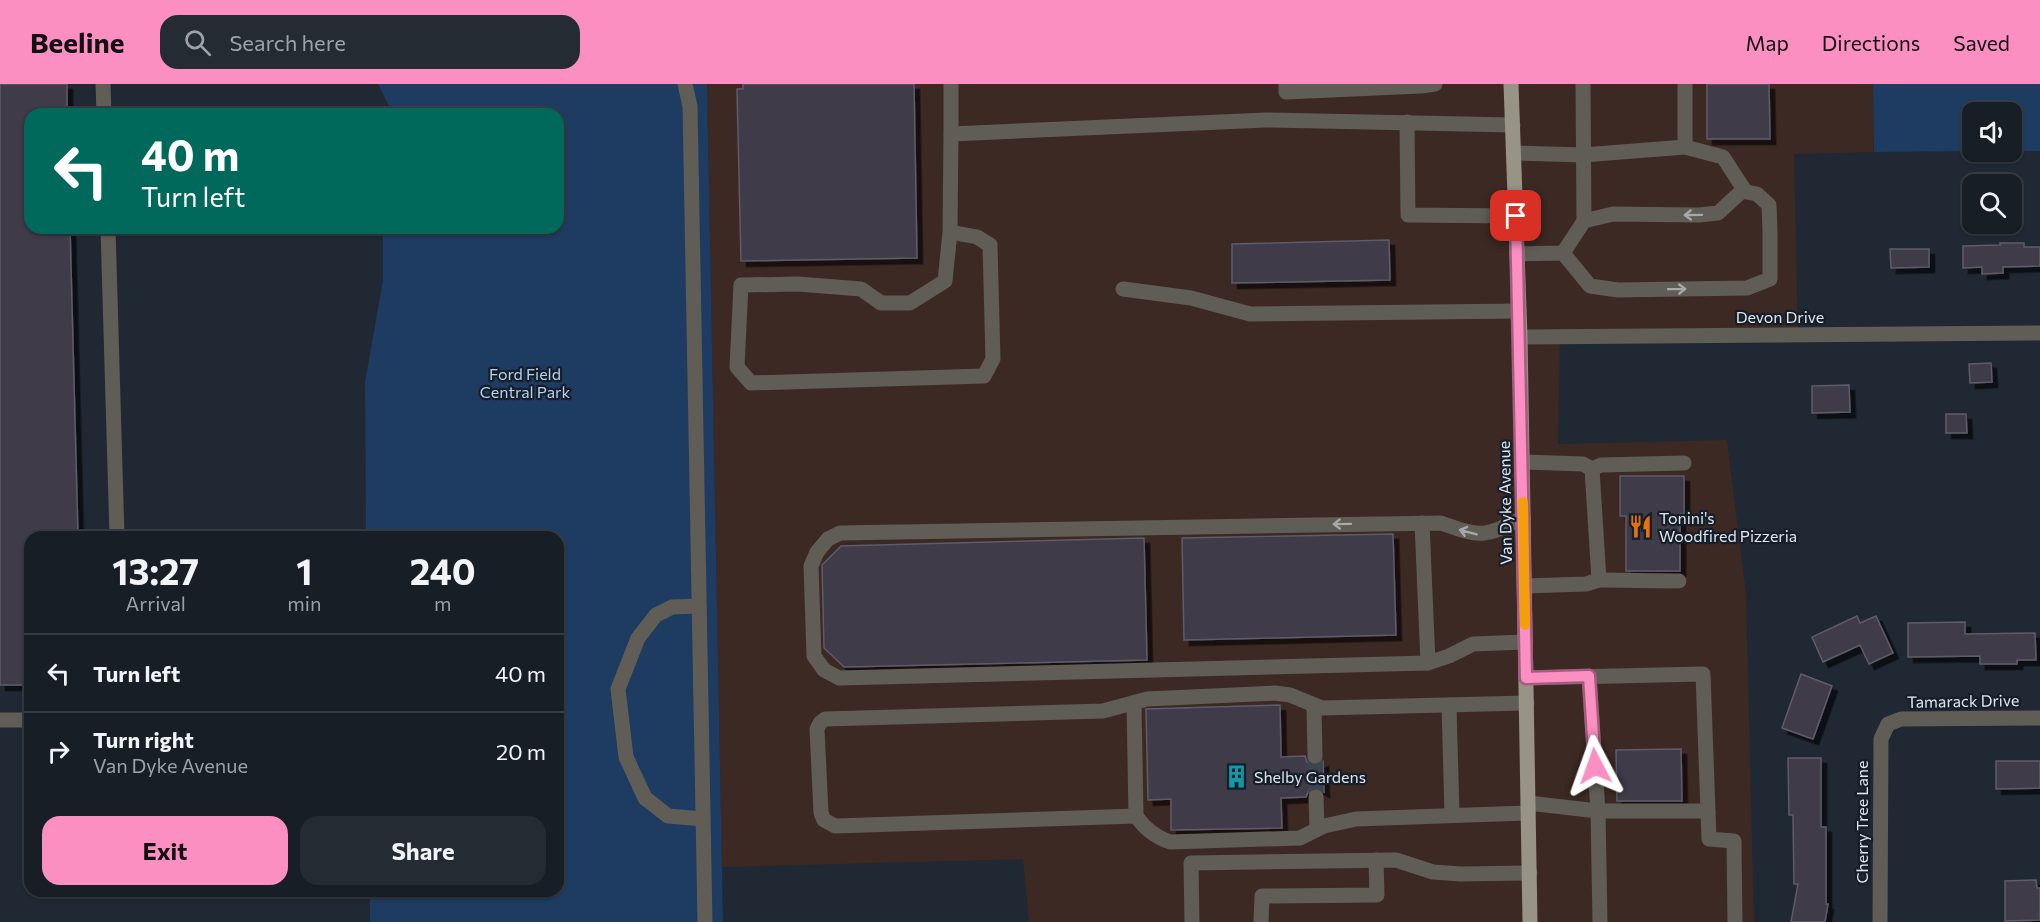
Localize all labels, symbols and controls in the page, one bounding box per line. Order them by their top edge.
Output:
search box [160,15,580,69]
text: Beeline [30,25,124,59]
icon: search [181,26,214,59]
text: Search here [229,29,346,56]
text: Map [1746,30,1789,55]
text: Directions [1822,30,1920,55]
text: Saved [1953,30,2010,55]
map controls [1962,102,2022,234]
button: sound [1962,102,2022,162]
text: 40 m [141,128,239,180]
icon: left [42,132,120,210]
button: search [1962,174,2022,234]
text: Turn left [141,180,245,213]
pin [1490,190,1541,241]
icon: arrive [1499,199,1532,232]
one-way arrow [1683,209,1703,220]
one-way arrow [1666,283,1686,295]
street label: Devon Drive [1736,307,1824,326]
park label: Ford Field Central Park [480,364,570,401]
street label: Van Dyke Avenue [1494,441,1515,565]
place label: Tonini's Woodfired Pizzeria [1659,508,1797,545]
restaurant icon: Tonini's Woodfired Pizzeria [1628,514,1654,540]
one-way arrow [1333,519,1353,530]
one-way arrow [1459,525,1478,537]
text: 13:27 [112,548,199,592]
text: 1 [296,548,313,592]
text: 240 [410,548,476,592]
text: Arrival [125,591,186,615]
text: min [287,591,321,615]
text: m [434,591,451,615]
icon: left [42,657,75,690]
text: Turn left [93,660,180,687]
text: 40 m [495,660,546,687]
street label: Tamarack Drive [1907,690,2019,711]
text: Turn right [93,726,194,753]
position arrow [1563,734,1627,798]
icon: right [42,735,75,768]
text: 20 m [496,738,546,765]
text: Van Dyke Avenue [93,753,248,777]
street label: Cherry Tree Lane [1852,761,1871,883]
building icon: Shelby Gardens [1223,764,1249,790]
place label: Shelby Gardens [1254,767,1366,786]
button: Exit [42,816,288,885]
button: Share [300,816,546,885]

